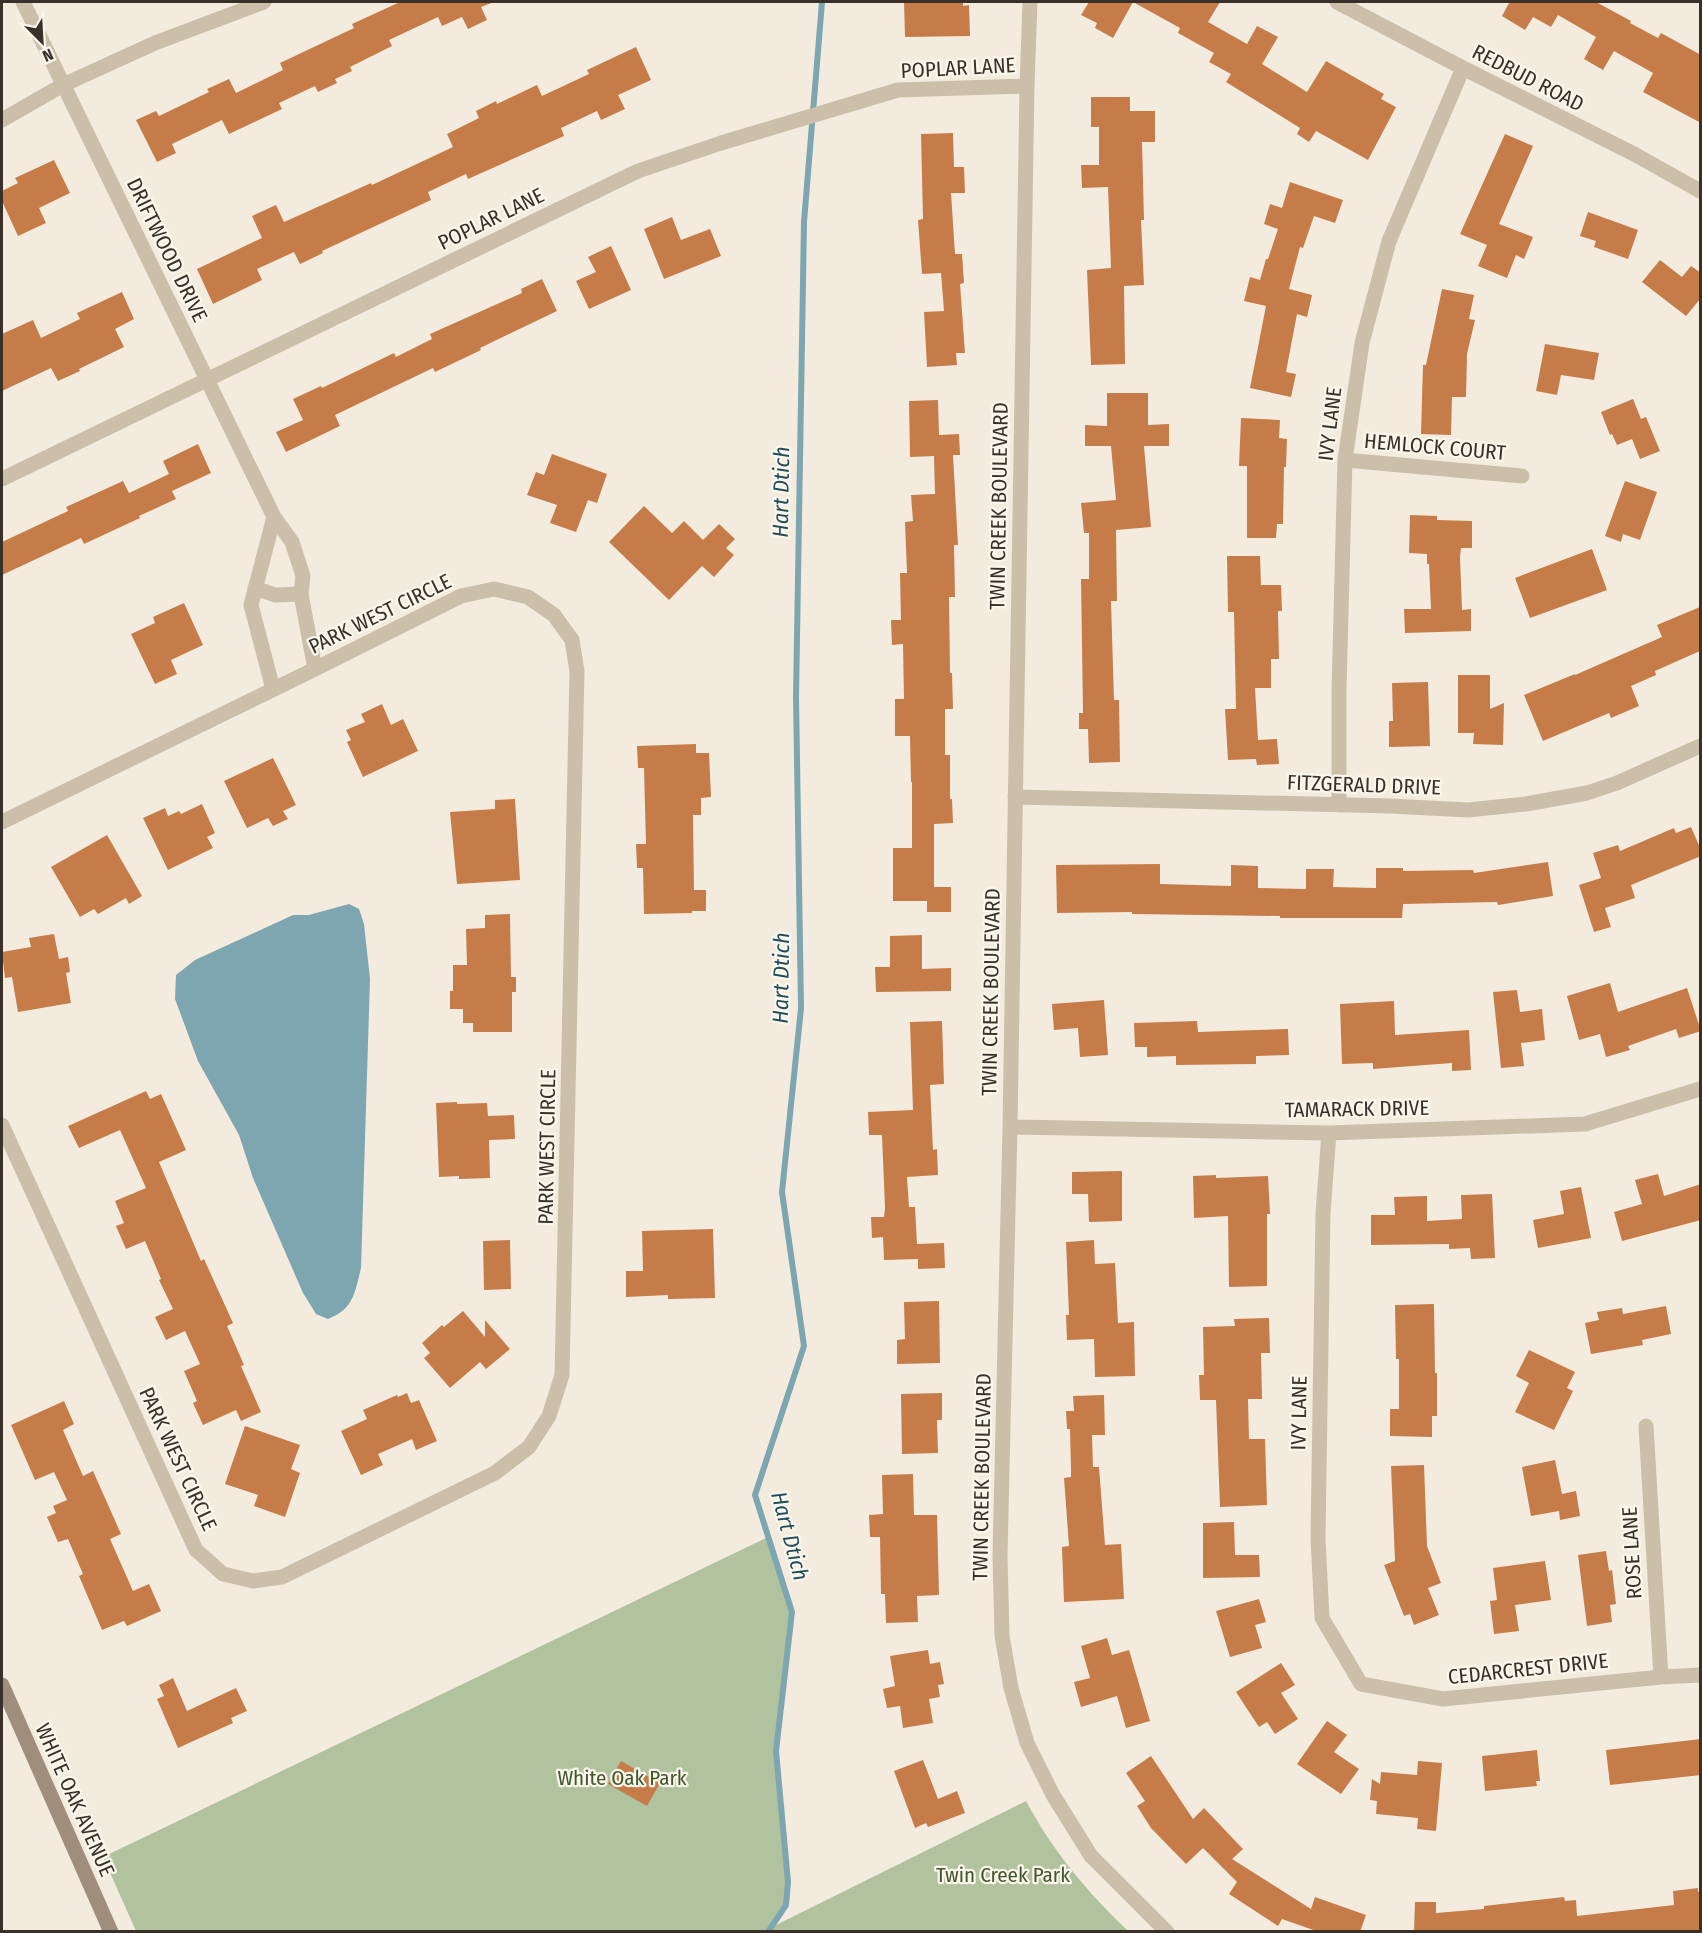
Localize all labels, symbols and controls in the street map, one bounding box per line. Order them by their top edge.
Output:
north arrow [12,12,72,72]
street label: REDBUD ROAD [1468,39,1588,117]
text: N [40,45,56,66]
street label: POPLAR LANE [900,52,1016,84]
street label: DRIFTWOOD DRIVE [121,174,213,326]
street label: POPLAR LANE [434,182,548,256]
street label: IVY LANE [1313,385,1347,463]
street label: TWIN CREEK BOULEVARD [984,402,1014,610]
street label: HEMLOCK COURT [1363,428,1507,466]
water label: Hart Dtich [767,446,795,538]
street label: PARK WEST CIRCLE [304,568,456,660]
street label: FITZGERALD DRIVE [1287,769,1442,801]
street label: TWIN CREEK BOULEVARD [976,888,1006,1096]
water label: Hart Dtich [767,932,795,1024]
street label: PARK WEST CIRCLE [533,1069,561,1225]
street label: TAMARACK DRIVE [1285,1095,1430,1123]
street label: TWIN CREEK BOULEVARD [967,1373,997,1581]
street label: IVY LANE [1285,1375,1313,1450]
street label: PARK WEST CIRCLE [133,1383,223,1535]
water label: Hart Dtich [765,1489,815,1583]
street label: ROSE LANE [1617,1506,1647,1600]
street label: CEDARCREST DRIVE [1447,1648,1609,1690]
street label: WHITE OAK AVENUE [30,1719,120,1881]
park label: White Oak Park [557,1765,687,1791]
park label: Twin Creek Park [936,1862,1070,1888]

